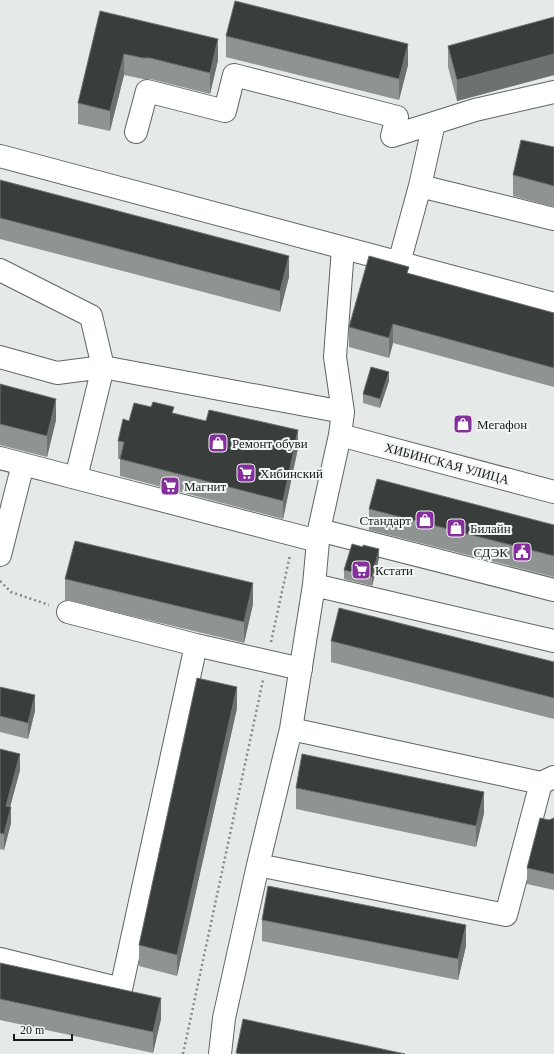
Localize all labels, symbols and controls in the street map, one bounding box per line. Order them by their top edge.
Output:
shop icon: Мегафон [452,413,474,435]
place label: Мегафон [477,417,527,432]
shop icon: Ремонт обуви [207,432,229,454]
place label: Ремонт обуви [232,436,308,451]
street label: ХИБИНСКАЯ УЛИЦА [383,440,511,487]
supermarket icon: Хибинский [235,462,257,484]
place label: Хибинский [260,466,323,481]
supermarket icon: Магнит [159,475,181,497]
place label: Магнит [184,479,227,494]
shop icon: Стандарт [414,509,436,531]
place label: Стандарт [360,513,411,528]
shop icon: Билайн [445,517,467,539]
place label: Билайн [470,521,511,536]
public building icon: СДЭК [511,541,533,563]
place label: СДЭК [474,545,508,560]
supermarket icon: Кстати [350,559,372,581]
place label: Кстати [375,563,413,578]
scale bar [14,1016,72,1042]
text: 20 m [20,1023,45,1037]

